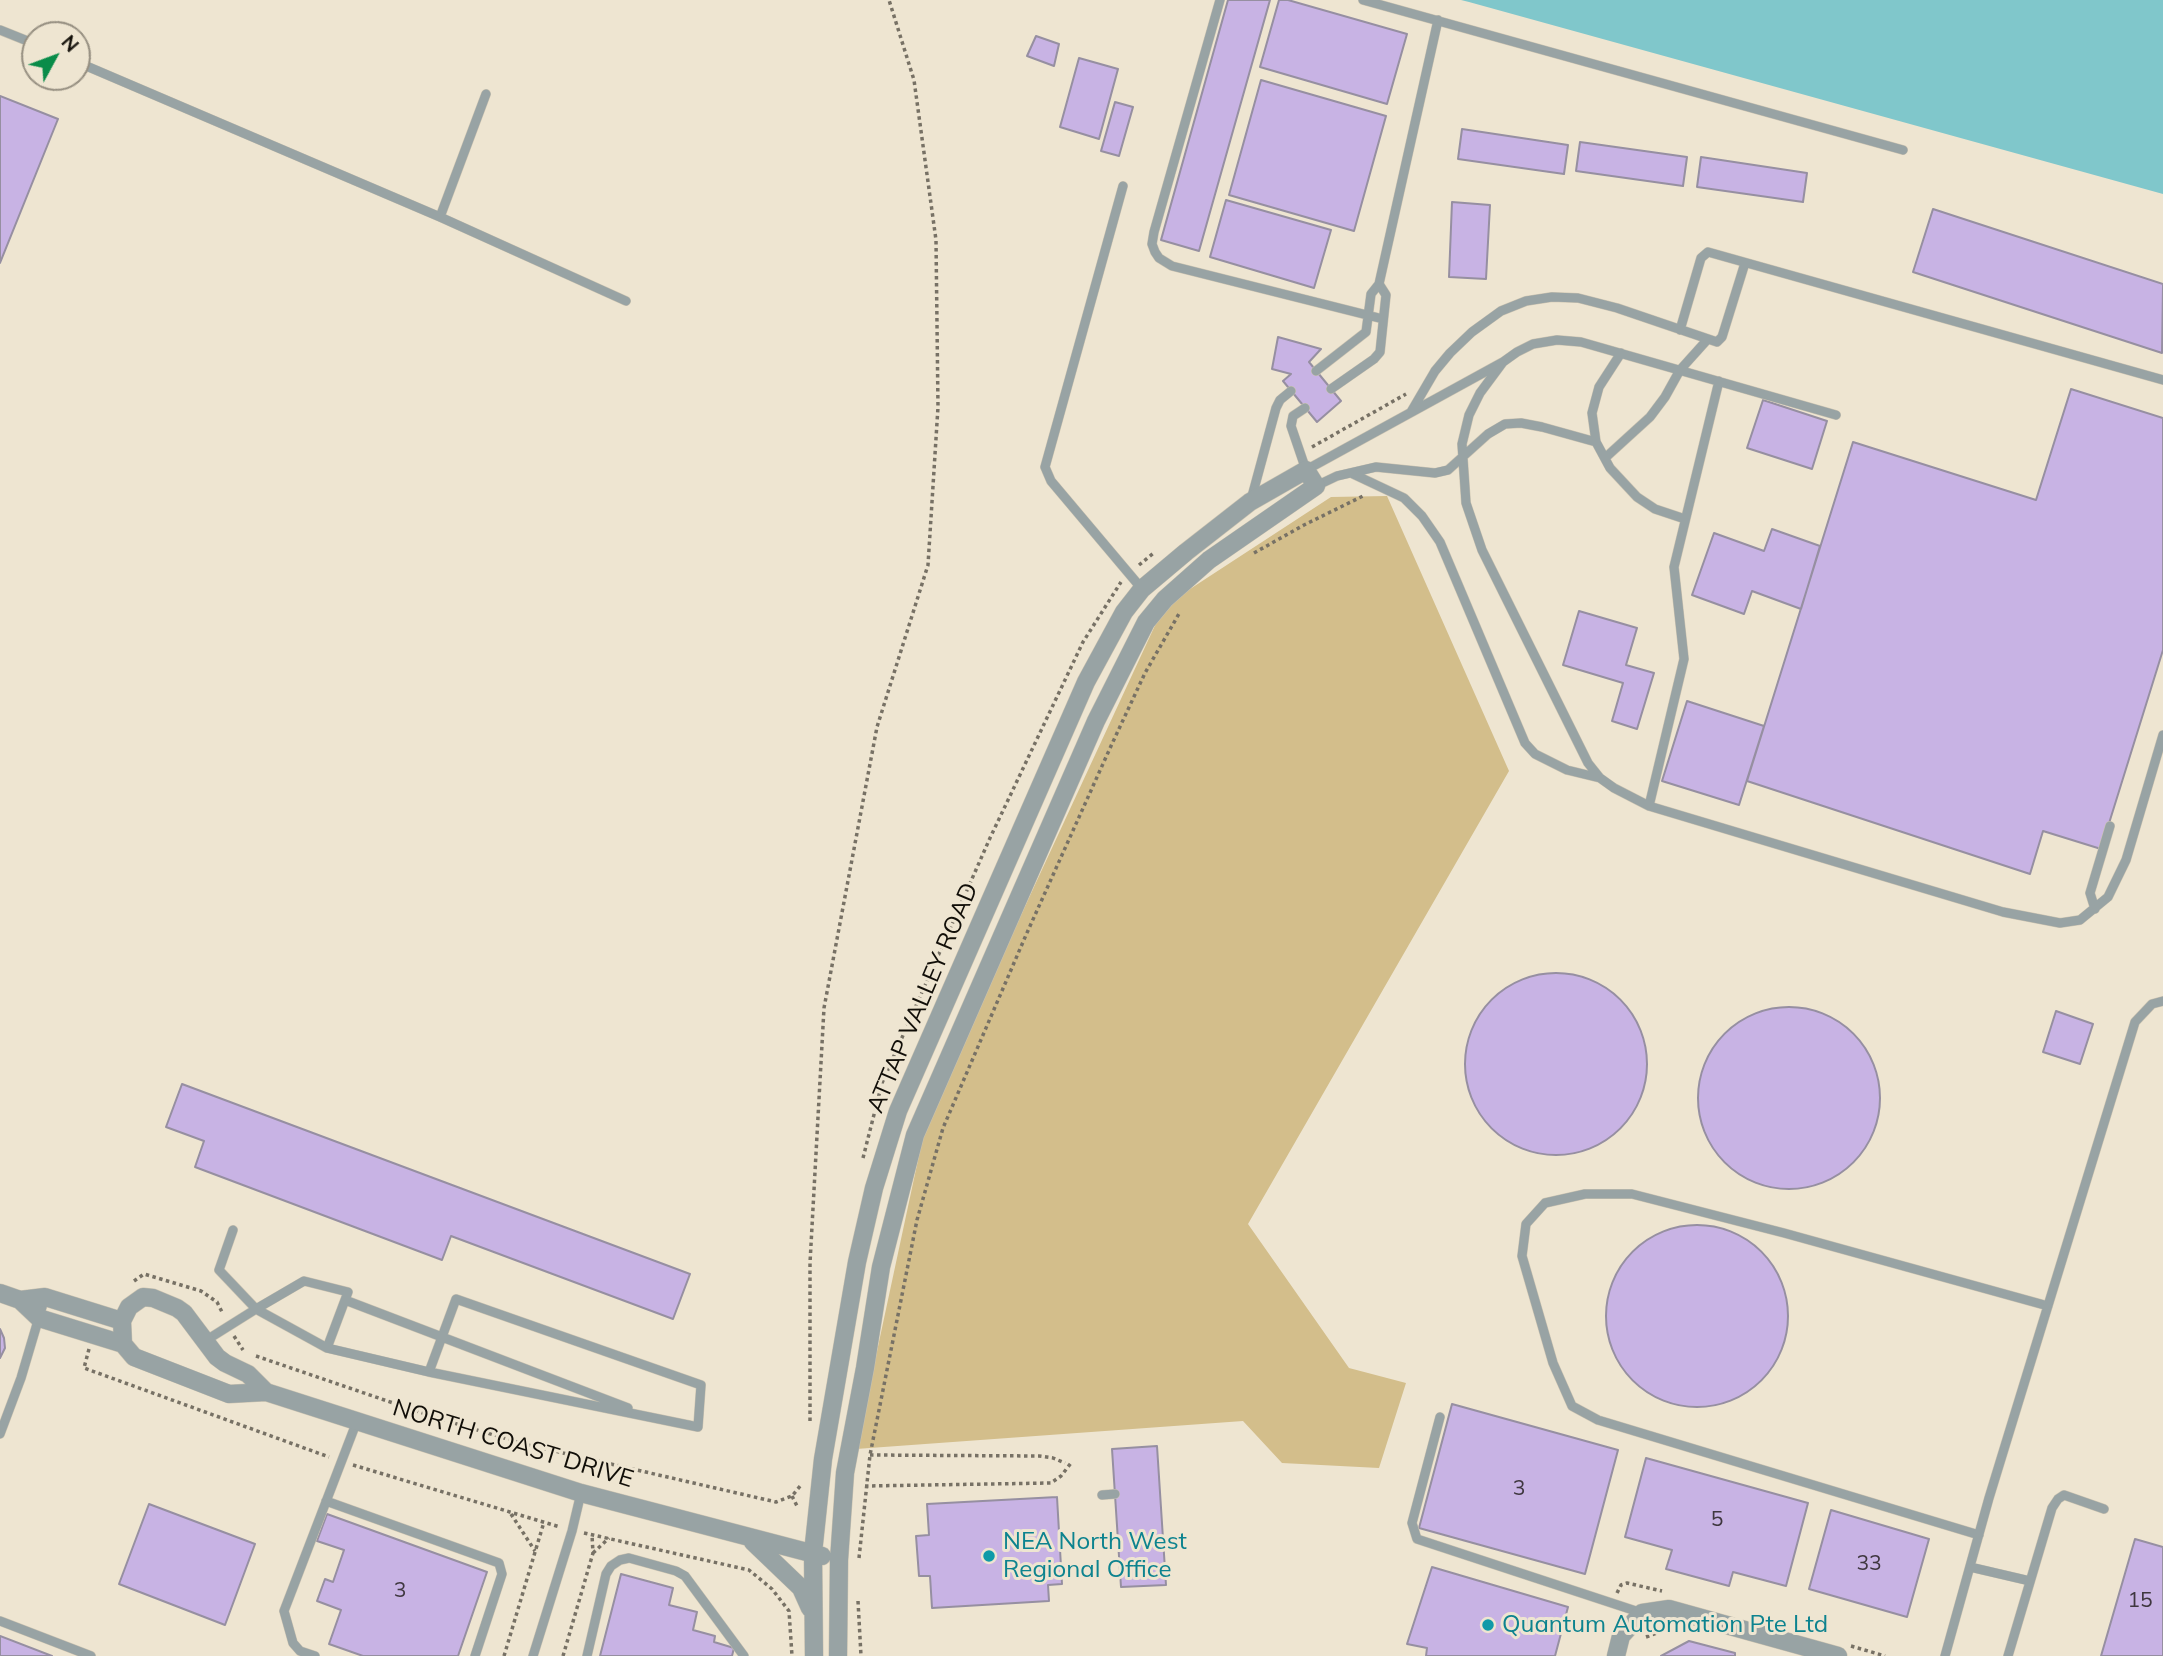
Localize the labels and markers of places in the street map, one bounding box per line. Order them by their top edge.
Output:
place label: NEA North West Regional Office [1003,1528,1187,1584]
marker: NEA North West Regional Office [981,1548,997,1564]
place label: Quantum Automation Pte Ltd [1502,1611,1828,1639]
marker: Quantum Automation Pte Ltd [1480,1617,1496,1633]

